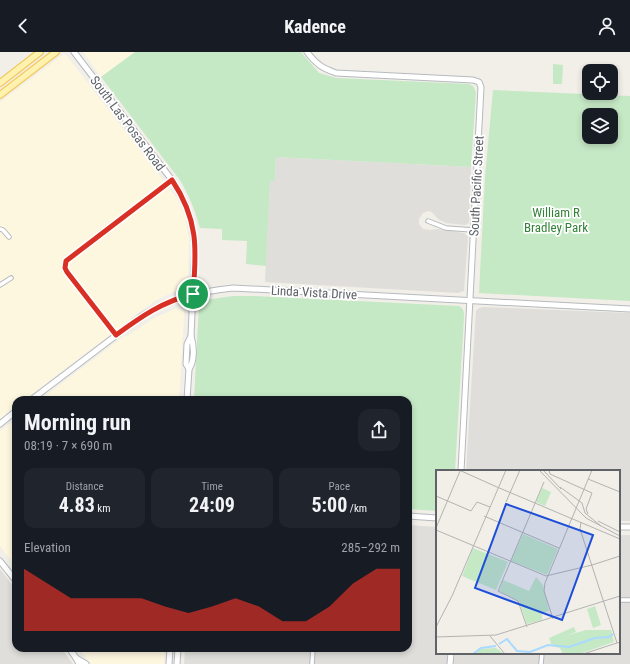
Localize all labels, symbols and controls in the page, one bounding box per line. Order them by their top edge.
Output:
icon: back [12,15,34,37]
icon: person [596,15,618,37]
text: Kadence [284,16,346,37]
map controls [582,64,618,144]
button: locate [582,64,618,100]
street label: South Las Posas Road [87,73,168,174]
button: layers [582,108,618,144]
street label: South Pacific Street [466,135,487,237]
park label: William R Bradley Park [524,205,588,235]
pin [176,277,210,311]
icon: arrive [182,283,204,305]
street label: Linda Vista Drive [270,283,357,302]
button: share [358,409,400,451]
text: Morning run [24,410,131,435]
text: 08:19 · 7 × 690 m [24,438,112,453]
inset map [436,470,620,654]
text: Distance [66,480,104,493]
text: Time [201,480,223,493]
text: Pace [329,480,350,493]
text: 4.83 [59,493,95,517]
text: 24:09 [189,493,235,517]
text: 5:00 [312,493,347,517]
text: km [95,502,111,515]
text: /km [347,502,367,515]
text: Elevation [24,540,71,555]
text: 285–292 m [341,540,400,555]

